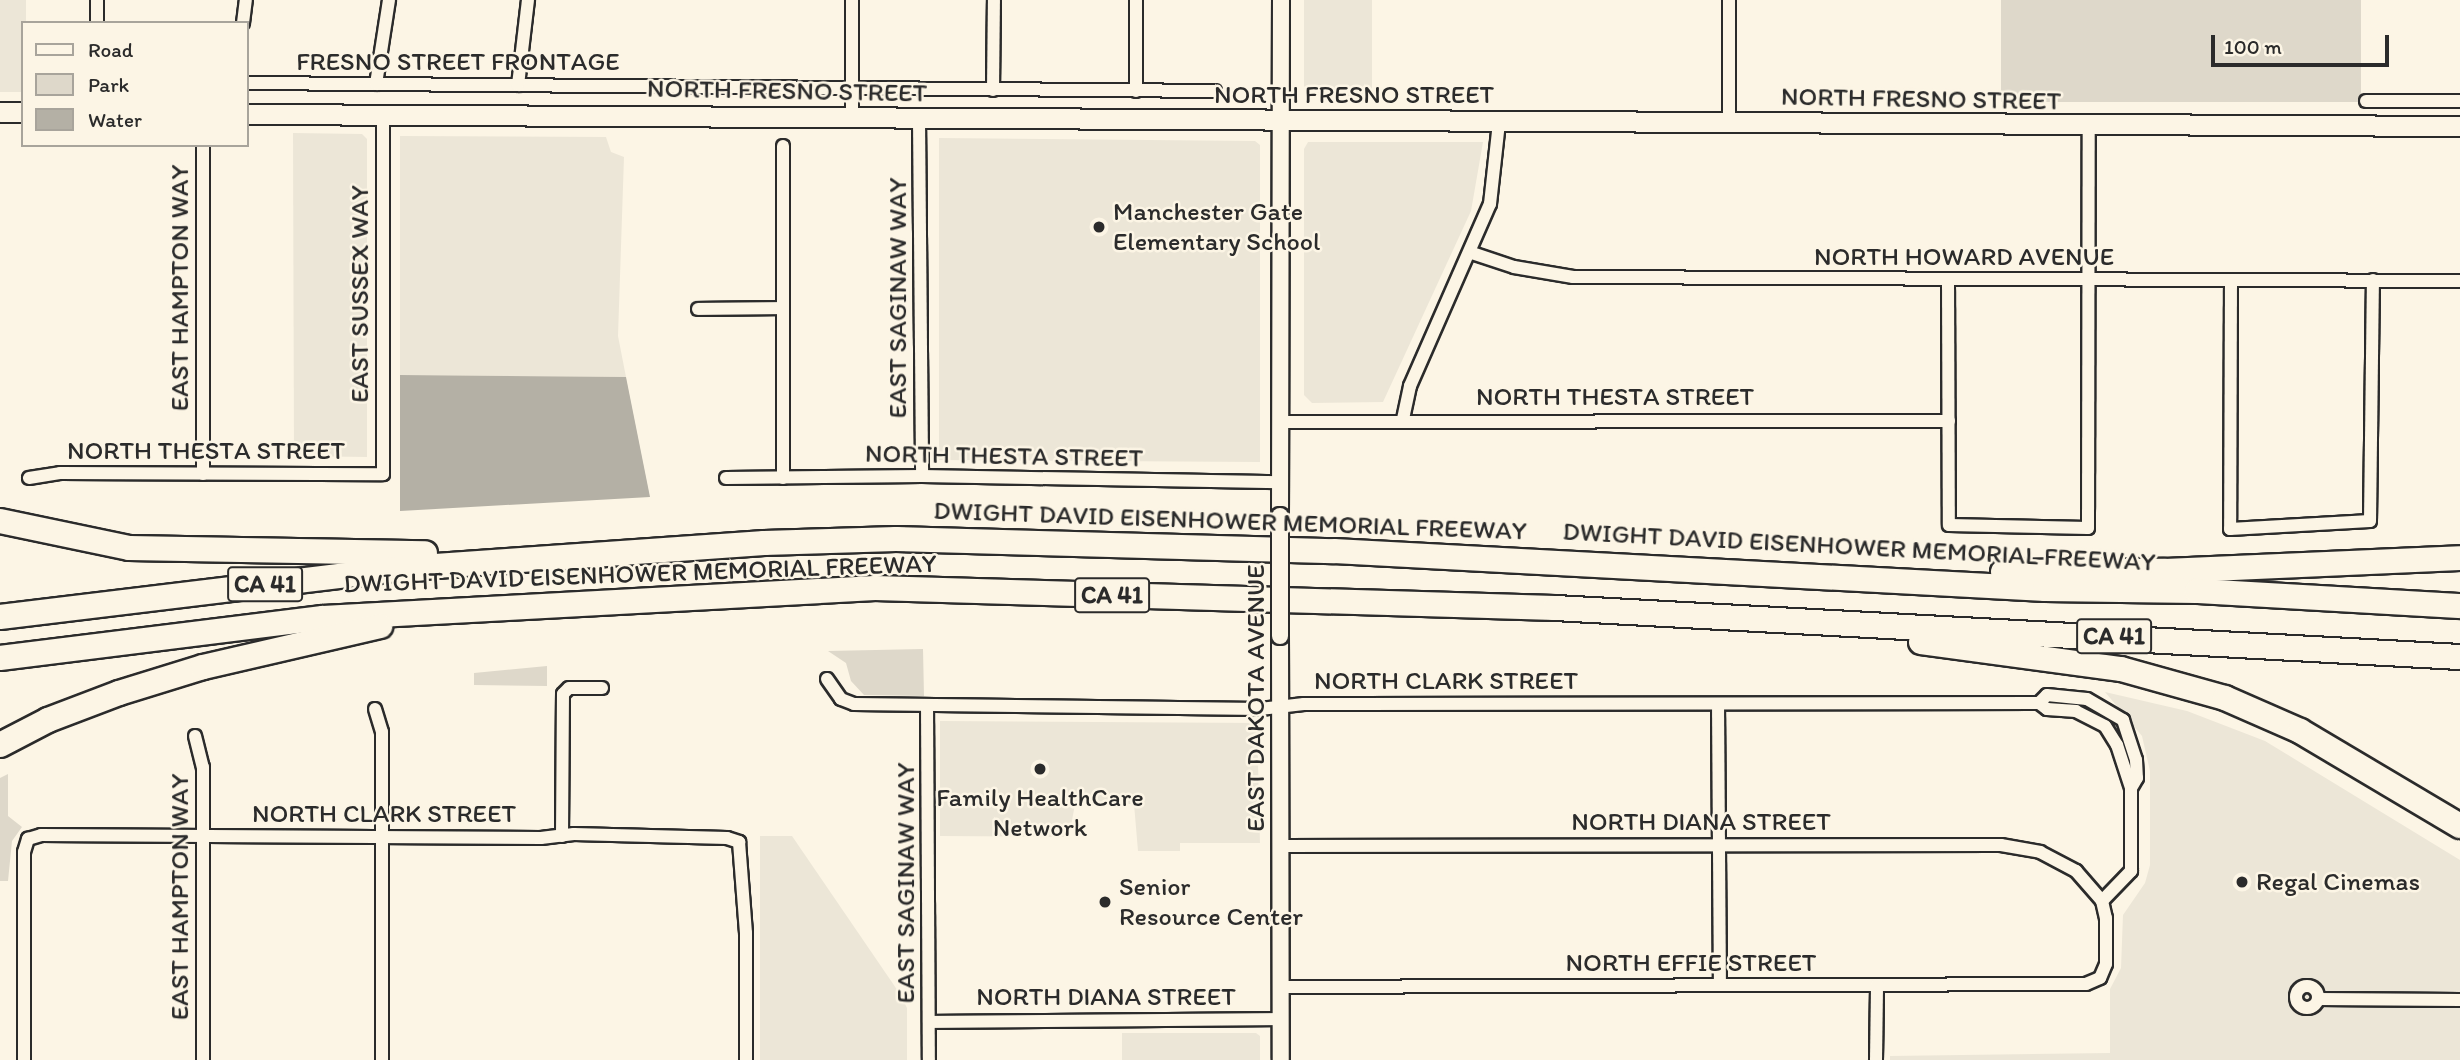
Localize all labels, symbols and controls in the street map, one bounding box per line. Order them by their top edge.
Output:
legend [21,21,248,147]
scale bar [2215,21,2394,65]
text: 100 m [2224,34,2282,59]
text: Road [88,37,133,62]
street label: FRESNO STREET FRONTAGE [296,46,620,78]
text: Park [88,72,129,97]
street label: NORTH FRESNO STREET [647,73,927,109]
street label: NORTH FRESNO STREET [1214,79,1494,111]
street label: NORTH FRESNO STREET [1781,81,2061,117]
text: Water [88,107,142,132]
street label: EAST HAMPTON WAY [164,165,196,411]
street label: EAST SAGINAW WAY [882,179,914,417]
street label: EAST SUSSEX WAY [344,185,376,403]
place label: Manchester Gate Elementary School [1113,196,1320,258]
marker: Manchester Gate Elementary School [1091,219,1107,235]
street label: NORTH HOWARD AVENUE [1814,241,2114,273]
street label: NORTH THESTA STREET [1476,381,1754,413]
street label: NORTH THESTA STREET [67,435,345,467]
street label: NORTH THESTA STREET [865,438,1143,474]
street label: DWIGHT DAVID EISENHOWER MEMORIAL FREEWAY [932,495,1528,547]
street label: DWIGHT DAVID EISENHOWER MEMORIAL FREEWAY [1561,516,2157,578]
street label: DWIGHT DAVID EISENHOWER MEMORIAL FREEWAY [342,548,938,600]
road number: CA 41 [226,564,304,604]
street label: EAST DAKOTA AVENUE [1240,565,1272,831]
road number: CA 41 [1074,574,1150,616]
road number: CA 41 [2076,616,2152,656]
street label: NORTH CLARK STREET [1314,665,1578,697]
marker: Family HealthCare Network [1030,759,1050,779]
street label: EAST SAGINAW WAY [890,764,922,1002]
street label: EAST HAMPTON WAY [164,774,196,1020]
place label: Family HealthCare Network [936,782,1144,844]
street label: NORTH CLARK STREET [252,798,516,830]
street label: NORTH DIANA STREET [1569,806,1833,838]
place label: Regal Cinemas [2256,866,2420,898]
place label: Senior Resource Center [1119,871,1303,932]
marker: Regal Cinemas [2234,874,2250,890]
marker: Senior Resource Center [1097,894,1113,910]
street label: NORTH EFFIE STREET [1567,947,1815,979]
street label: NORTH DIANA STREET [974,981,1238,1013]

